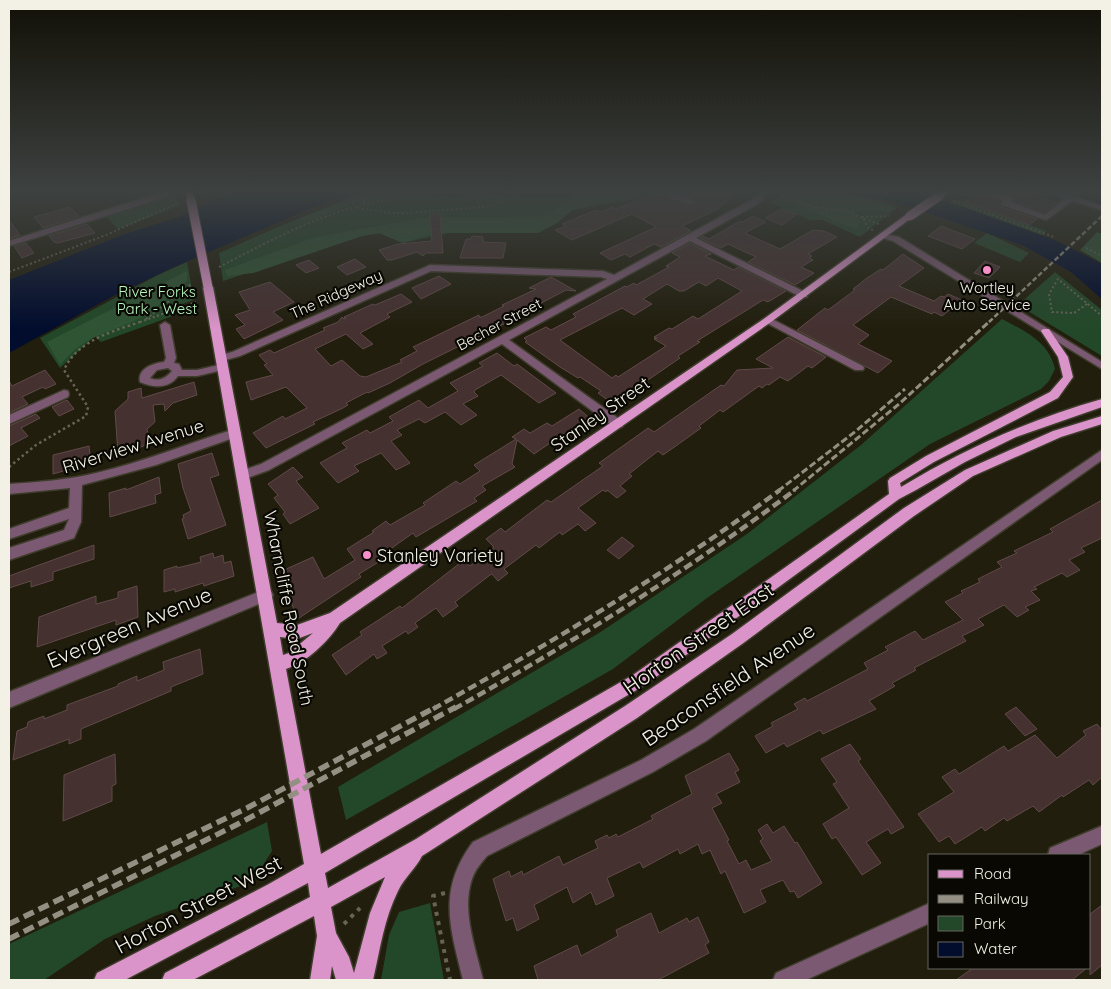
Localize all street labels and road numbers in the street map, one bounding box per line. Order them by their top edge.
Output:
street label: The Ridgeway [287,265,385,323]
street label: Becher Street [453,294,545,354]
street label: Stanley Street [546,371,654,457]
street label: Riverview Avenue [59,414,207,478]
street label: Wharncliffe Road South [259,508,319,708]
street label: Horton Street East [618,576,778,700]
street label: Evergreen Avenue [43,581,215,673]
street label: Beaconsfield Avenue [637,617,819,751]
street label: Horton Street West [110,849,286,959]

